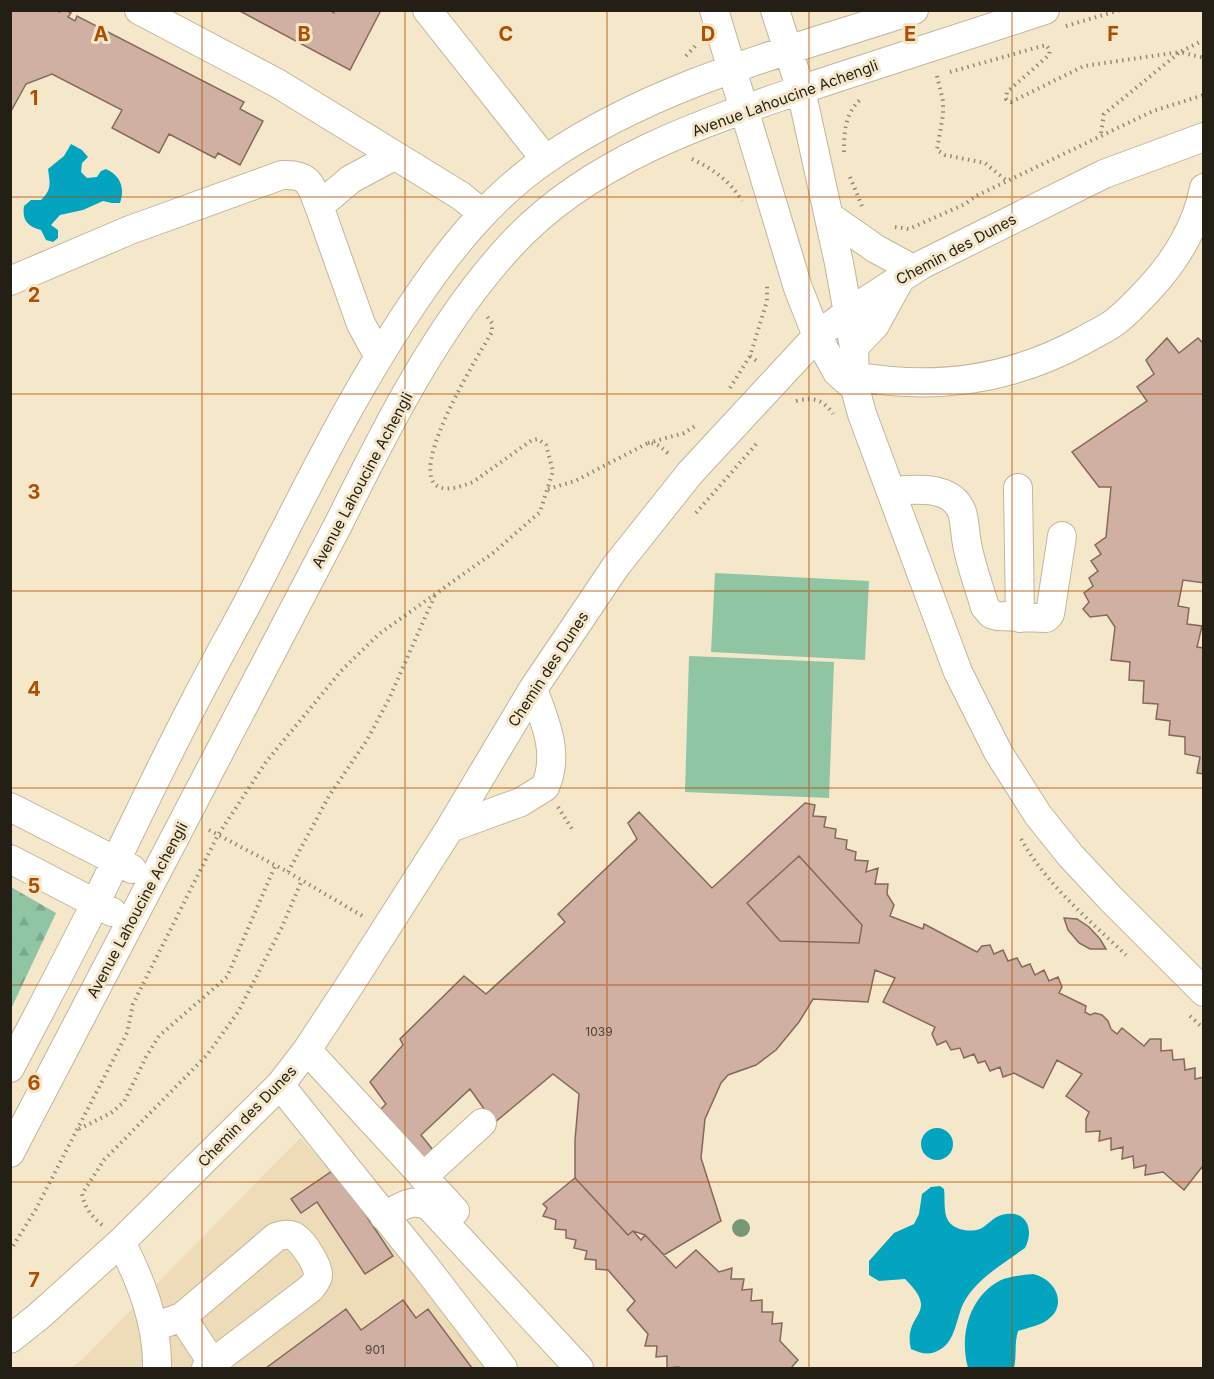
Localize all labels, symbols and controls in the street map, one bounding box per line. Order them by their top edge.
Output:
text: A [94,22,109,46]
text: B [297,22,311,46]
text: C [499,22,513,46]
text: D [701,22,715,46]
text: E [904,22,916,46]
text: F [1107,22,1119,46]
street label: Avenue Lahoucine Achengli [689,55,881,141]
text: 1 [30,86,38,110]
street label: Chemin des Dunes [893,209,1020,289]
text: 2 [28,283,40,307]
street label: Avenue Lahoucine Achengli [308,389,416,571]
text: 3 [28,480,40,504]
street label: Chemin des Dunes [504,608,592,730]
text: 4 [27,677,41,701]
street label: Avenue Lahoucine Achengli [83,819,191,1001]
text: 5 [28,874,40,898]
house number: 1039 [585,1024,613,1039]
street label: Chemin des Dunes [194,1061,300,1171]
text: 6 [28,1071,41,1095]
text: 7 [28,1268,40,1292]
house number: 901 [365,1342,385,1357]

